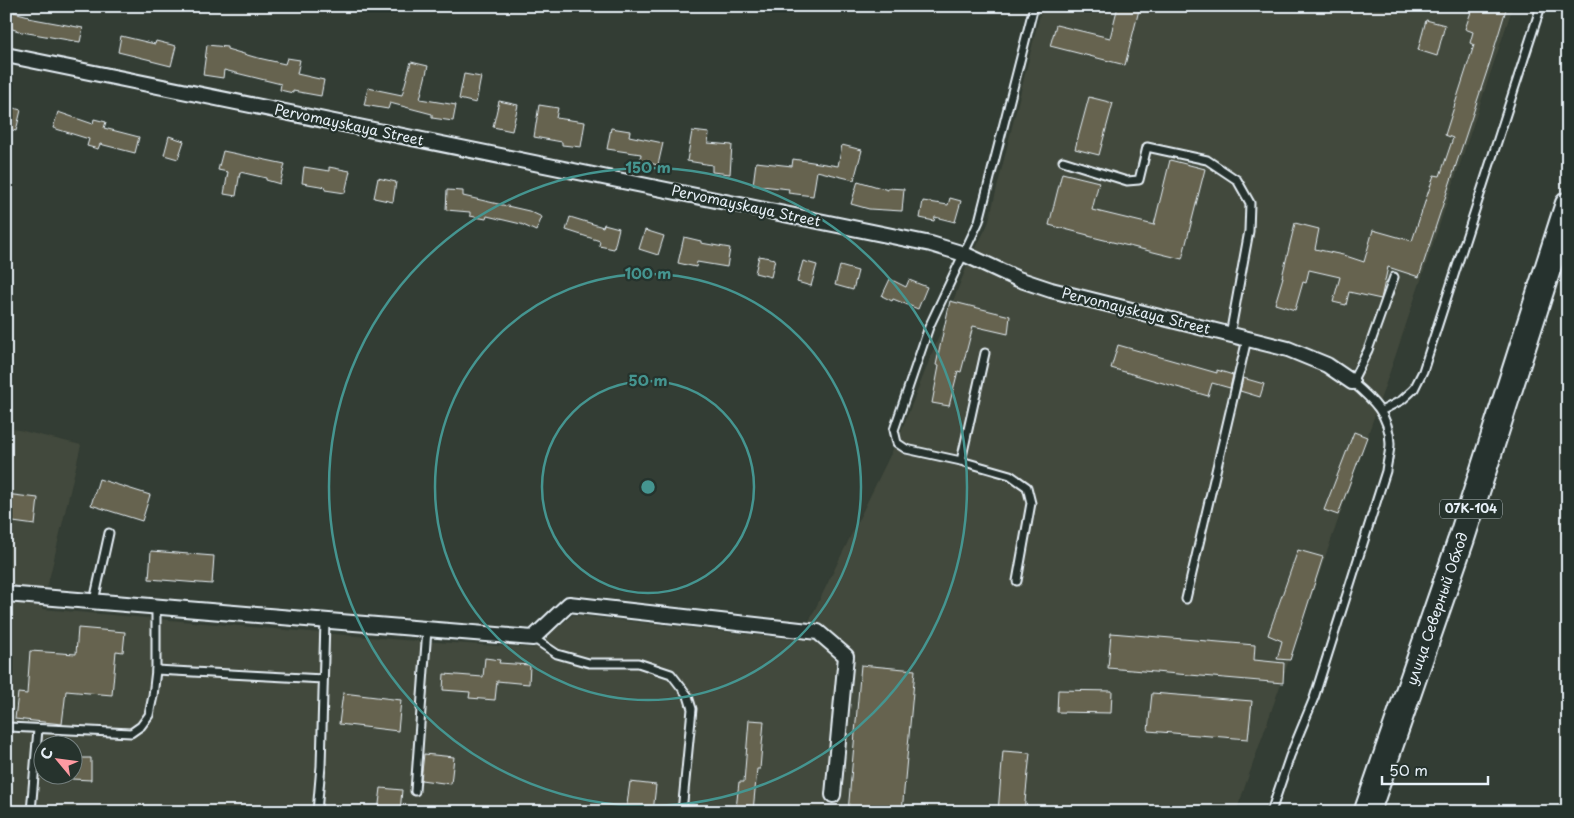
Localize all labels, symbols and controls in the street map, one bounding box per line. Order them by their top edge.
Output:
street label: Pervomayskaya Street [273,98,426,151]
text: 150 m [625,155,671,178]
street label: Pervomayskaya Street [670,179,823,232]
text: 100 m [625,261,671,284]
street label: Pervomayskaya Street [1060,282,1213,339]
text: 50 m [629,368,667,391]
centre of rings [639,478,657,496]
road number: 07К-104 [1440,499,1502,518]
street label: улица Северный Обход [1401,529,1473,688]
north arrow [32,736,82,786]
text: С [34,744,58,763]
scale bar [1382,753,1488,785]
text: 50 m [1389,758,1428,781]

